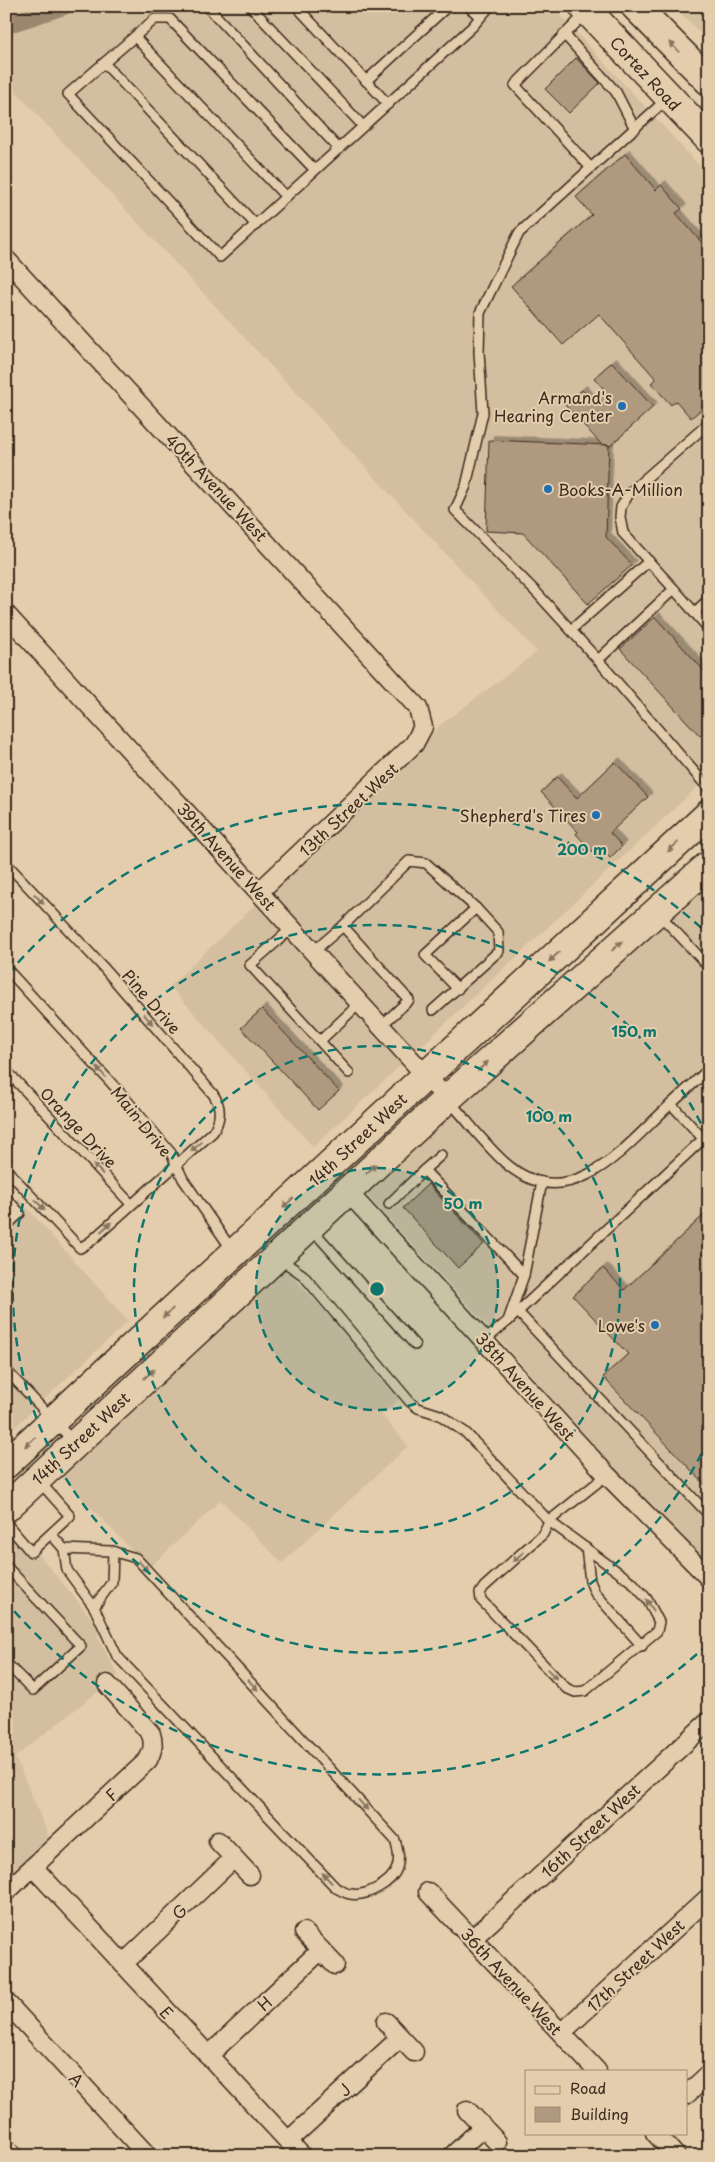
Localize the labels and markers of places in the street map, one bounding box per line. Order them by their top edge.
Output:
place label: Armand's Hearing Center [494,385,613,427]
marker: Armand's Hearing Center [616,400,628,412]
place label: Books-A-Million [558,477,683,501]
marker: Books-A-Million [542,483,554,495]
place label: Shepherd's Tires [460,803,586,827]
marker: Shepherd's Tires [590,809,602,821]
centre of rings [368,1280,386,1298]
place label: Lowe's [598,1313,645,1337]
marker: Lowe's [649,1319,661,1331]

